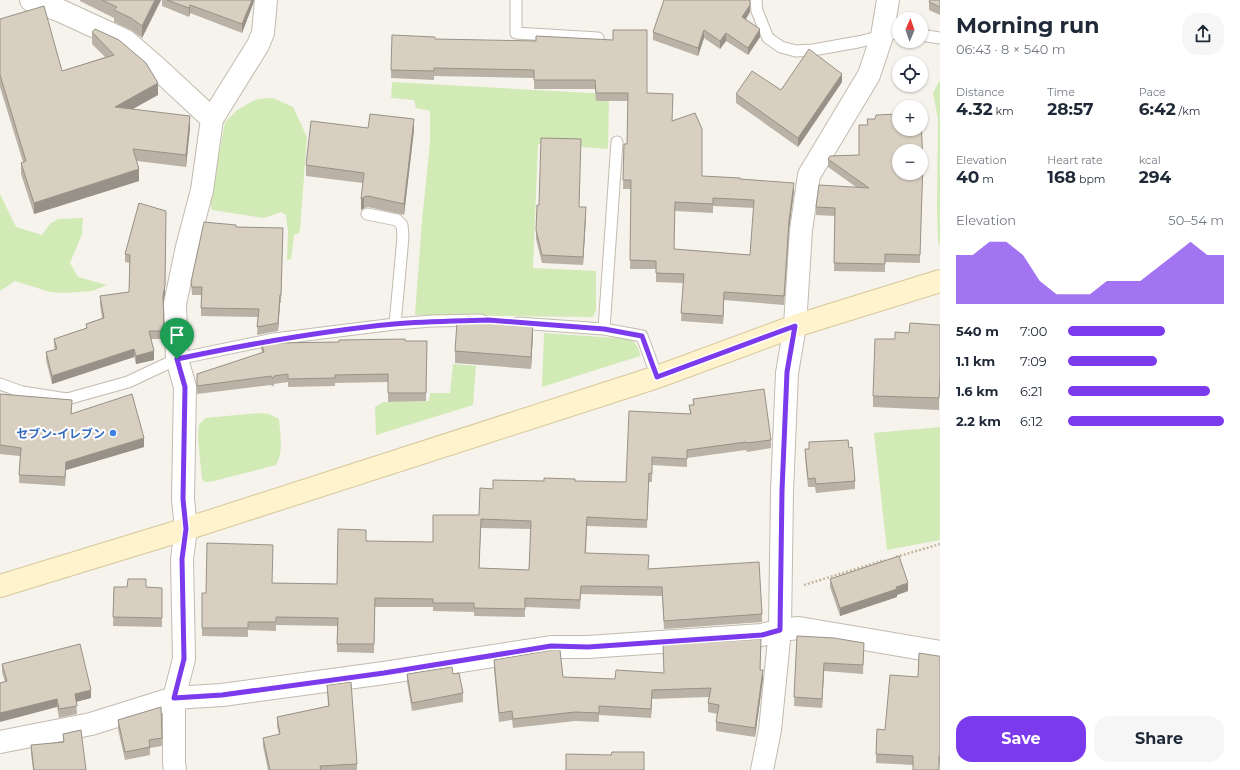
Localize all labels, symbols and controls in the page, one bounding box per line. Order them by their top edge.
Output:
north arrow [892,12,928,48]
map controls [892,12,928,180]
text: Morning run [956,12,1099,39]
button: share [1182,13,1224,55]
text: 06:43 · 8 × 540 m [956,41,1065,57]
button: locate [892,56,928,92]
text: Distance [956,85,1004,99]
text: Time [1047,85,1075,99]
text: Pace [1139,85,1166,99]
text: 4.32 [956,99,993,119]
text: 28:57 [1047,99,1094,119]
text: 6:42 [1139,99,1176,119]
button: + [892,100,928,136]
text: km [993,104,1014,118]
text: /km [1176,104,1200,118]
button: − [892,144,928,180]
text: Elevation [956,153,1007,167]
text: Heart rate [1047,153,1103,167]
text: kcal [1139,153,1161,167]
text: 40 [956,167,979,187]
text: 168 [1047,167,1076,187]
text: 294 [1139,167,1171,187]
text: m [979,172,994,186]
text: bpm [1076,172,1106,186]
text: Elevation [956,212,1016,228]
text: 50–54 m [1168,212,1224,228]
pin [160,318,194,359]
text: 540 m [956,323,999,339]
text: 7:00 [1020,323,1047,339]
icon: arrive [166,324,188,346]
text: 1.1 km [956,353,995,369]
text: 7:09 [1020,353,1047,369]
text: 1.6 km [956,383,998,399]
text: 6:21 [1020,383,1043,399]
text: 2.2 km [956,413,1001,429]
text: 6:12 [1020,413,1043,429]
place label: セブン-イレブン [16,426,105,441]
marker: セブン-イレブン [108,428,118,438]
button: Save [956,716,1086,762]
button: Share [1094,716,1224,762]

